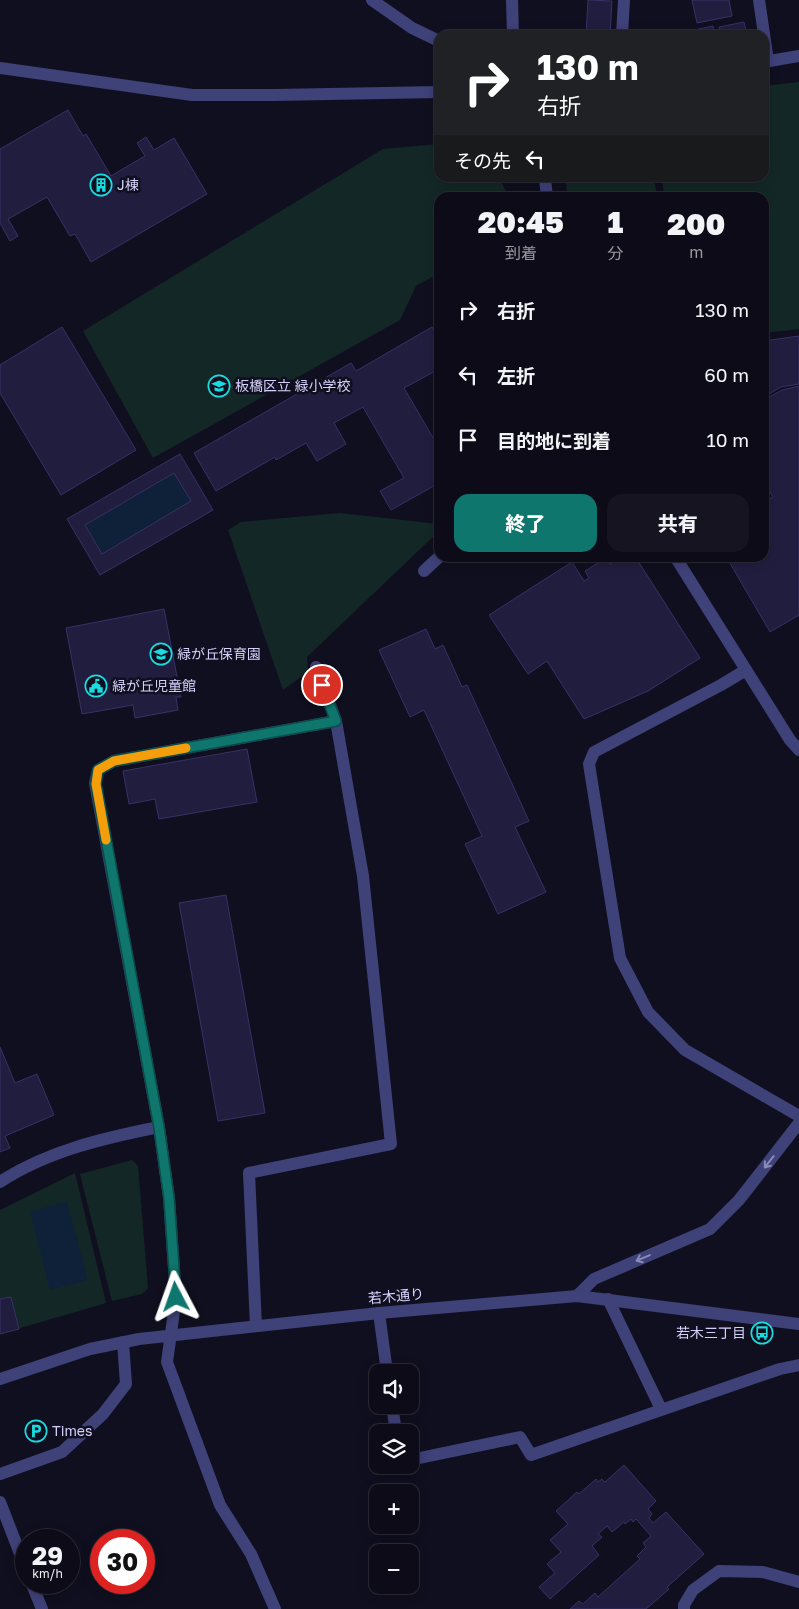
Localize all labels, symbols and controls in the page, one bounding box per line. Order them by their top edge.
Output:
text: 130 m [537,46,639,88]
icon: right [454,50,519,115]
text: 右折 [537,92,581,119]
icon: left [521,145,549,173]
text: その先 [454,149,511,172]
building icon: J棟 [89,173,113,197]
place label: J棟 [117,176,139,193]
text: 20:45 [478,204,564,240]
text: 1 [608,204,623,240]
text: 200 [667,206,725,242]
text: m [689,242,703,262]
text: 到着 [505,243,537,263]
text: 分 [608,243,624,263]
icon: right [454,296,482,324]
text: 130 m [695,298,749,321]
text: 右折 [497,299,535,322]
icon: left [454,361,482,389]
text: 60 m [704,363,749,386]
text: 左折 [497,364,535,387]
school or university icon: 板橋区立 緑小学校 [207,374,231,398]
place label: 板橋区立 緑小学校 [235,377,351,394]
icon: arrive [454,426,482,454]
text: 10 m [706,428,749,451]
text: 目的地に到着 [497,429,611,452]
button: 終了 [454,494,597,552]
button: 共有 [607,494,749,552]
school or university icon: 緑が丘保育園 [149,642,173,666]
place label: 緑が丘保育園 [177,645,261,662]
pin [301,664,343,706]
icon: arrive [308,671,336,699]
public building icon: 緑が丘児童館 [84,674,108,698]
place label: 緑が丘児童館 [112,677,196,694]
one-way arrow [764,1155,775,1168]
one-way arrow [636,1253,651,1263]
position arrow [149,1270,201,1322]
street label: 若木通り [367,1285,425,1306]
bus stop icon: 若木三丁目 [750,1321,774,1345]
place label: 若木三丁目 [676,1324,746,1341]
map controls [369,1364,419,1594]
button: sound [369,1364,419,1414]
parking icon: Times [24,1419,48,1443]
place label: Times [52,1422,92,1439]
button: layers [369,1424,419,1474]
button: + [369,1484,419,1534]
speed limit sign: 30 [90,1529,155,1594]
text: 29 [32,1540,63,1571]
button: − [369,1544,419,1594]
text: km/h [32,1566,63,1581]

